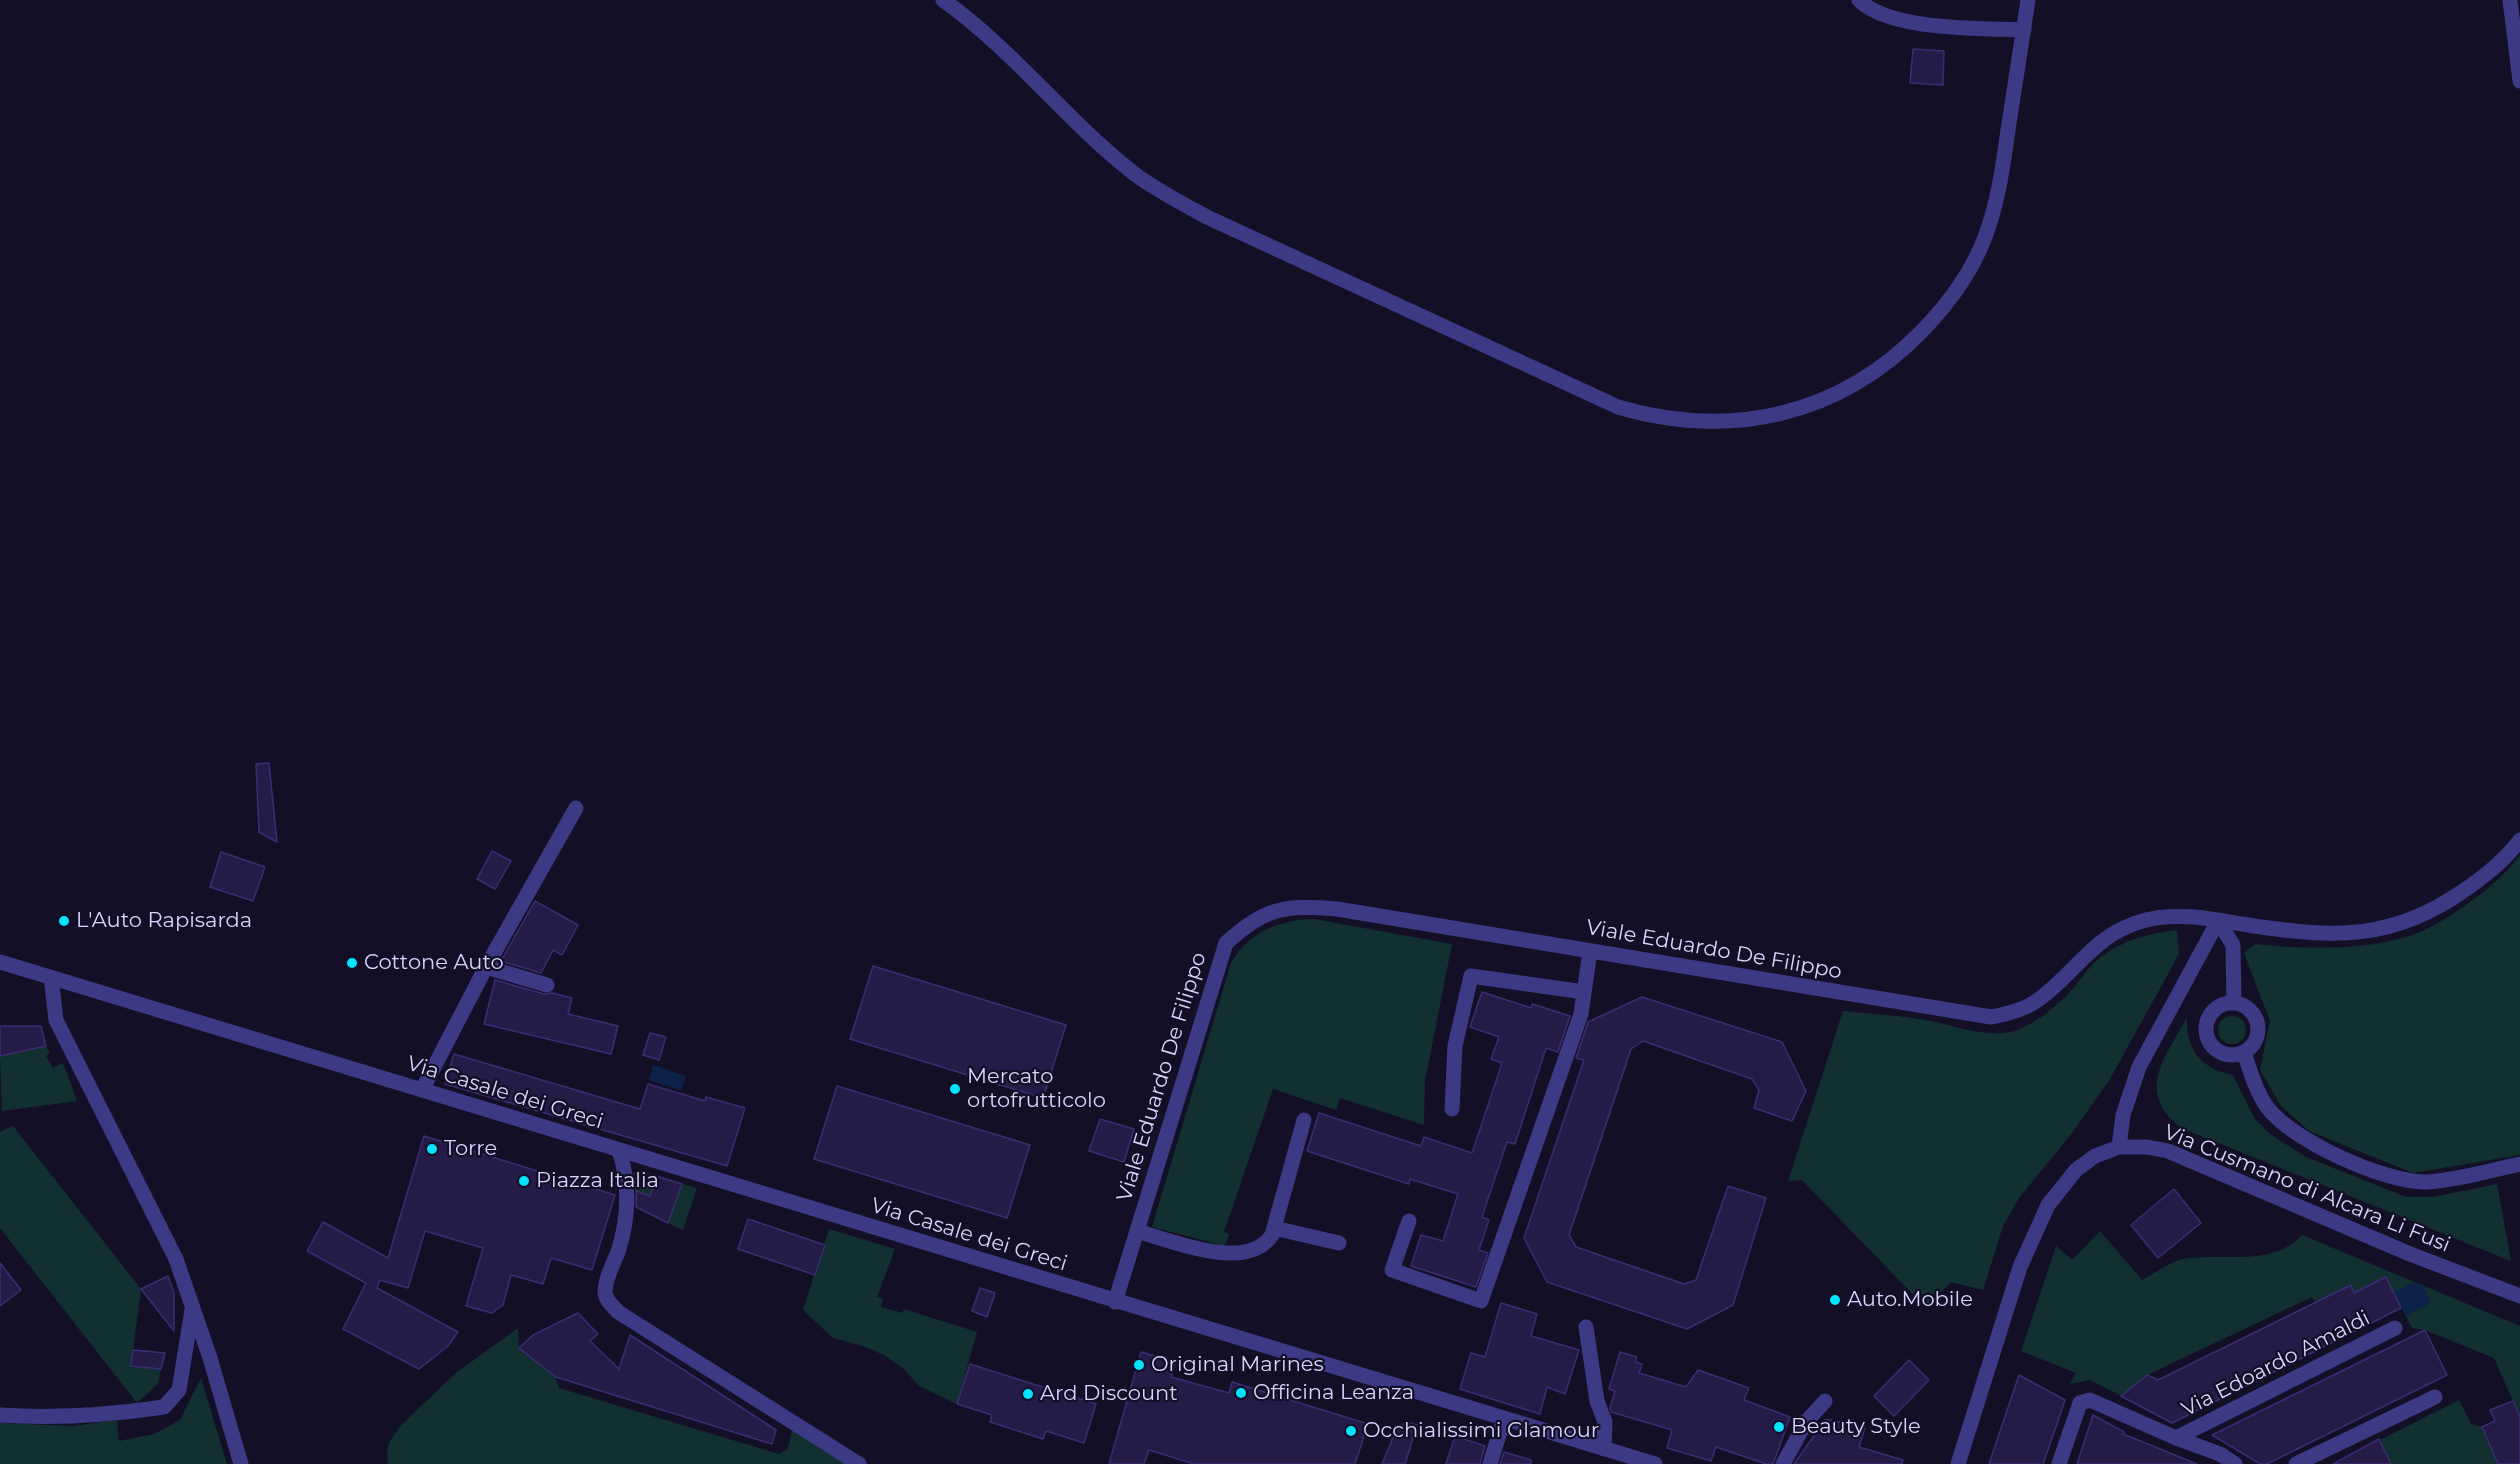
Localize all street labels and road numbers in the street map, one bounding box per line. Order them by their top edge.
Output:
street label: Viale Eduardo De Filippo [1584,915,1844,985]
street label: Viale Eduardo De Filippo [1112,949,1212,1205]
street label: Via Casale dei Greci [404,1051,606,1135]
street label: Via Cusmano di Alcara Li Fusi [2160,1120,2454,1258]
street label: Via Casale dei Greci [868,1193,1070,1277]
street label: Via Edoardo Amaldi [2178,1306,2374,1422]

